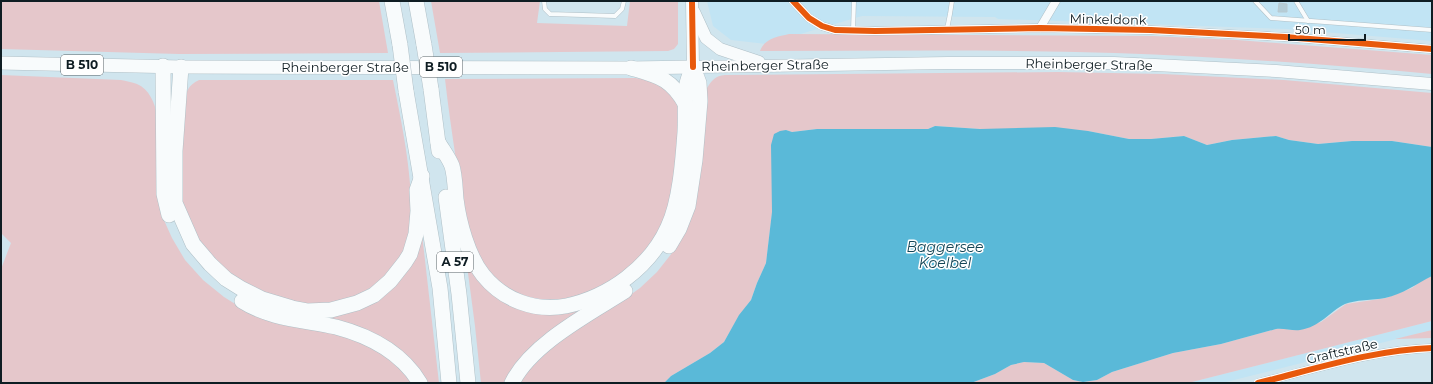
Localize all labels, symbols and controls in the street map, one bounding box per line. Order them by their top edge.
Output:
street label: Minkeldonk [1069,10,1147,28]
scale bar [1289,16,1365,42]
text: 50 m [1295,22,1326,37]
road number: B 510 [61,55,103,75]
street label: Rheinberger Straße [1025,55,1153,73]
street label: Rheinberger Straße [701,56,829,74]
road number: B 510 [420,57,462,77]
street label: Rheinberger Straße [281,59,409,75]
water label: Baggersee Koelbel [906,238,984,272]
road number: A 57 [437,252,473,272]
street label: Graftstraße [1305,335,1379,367]

